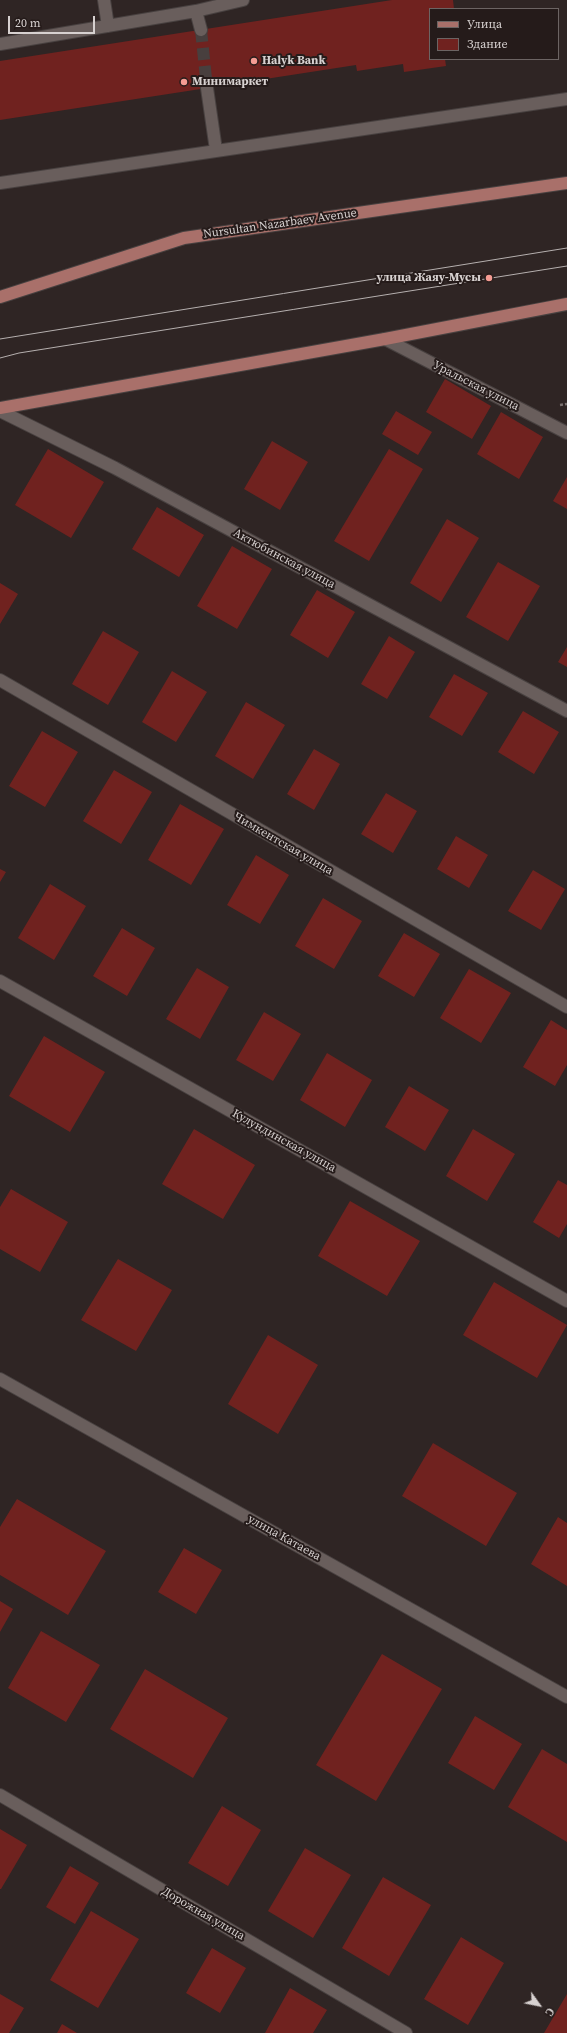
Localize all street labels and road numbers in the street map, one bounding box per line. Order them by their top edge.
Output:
street label: Nursultan Nazarbaev Avenue [202,206,358,242]
street label: Уральская улица [431,358,521,414]
street label: Актюбинская улица [230,526,338,592]
street label: Чимкентская улица [231,810,335,878]
street label: Кулундинская улица [230,1106,338,1176]
street label: улица Катаева [245,1512,323,1564]
street label: Дорожная улица [159,1884,247,1944]

